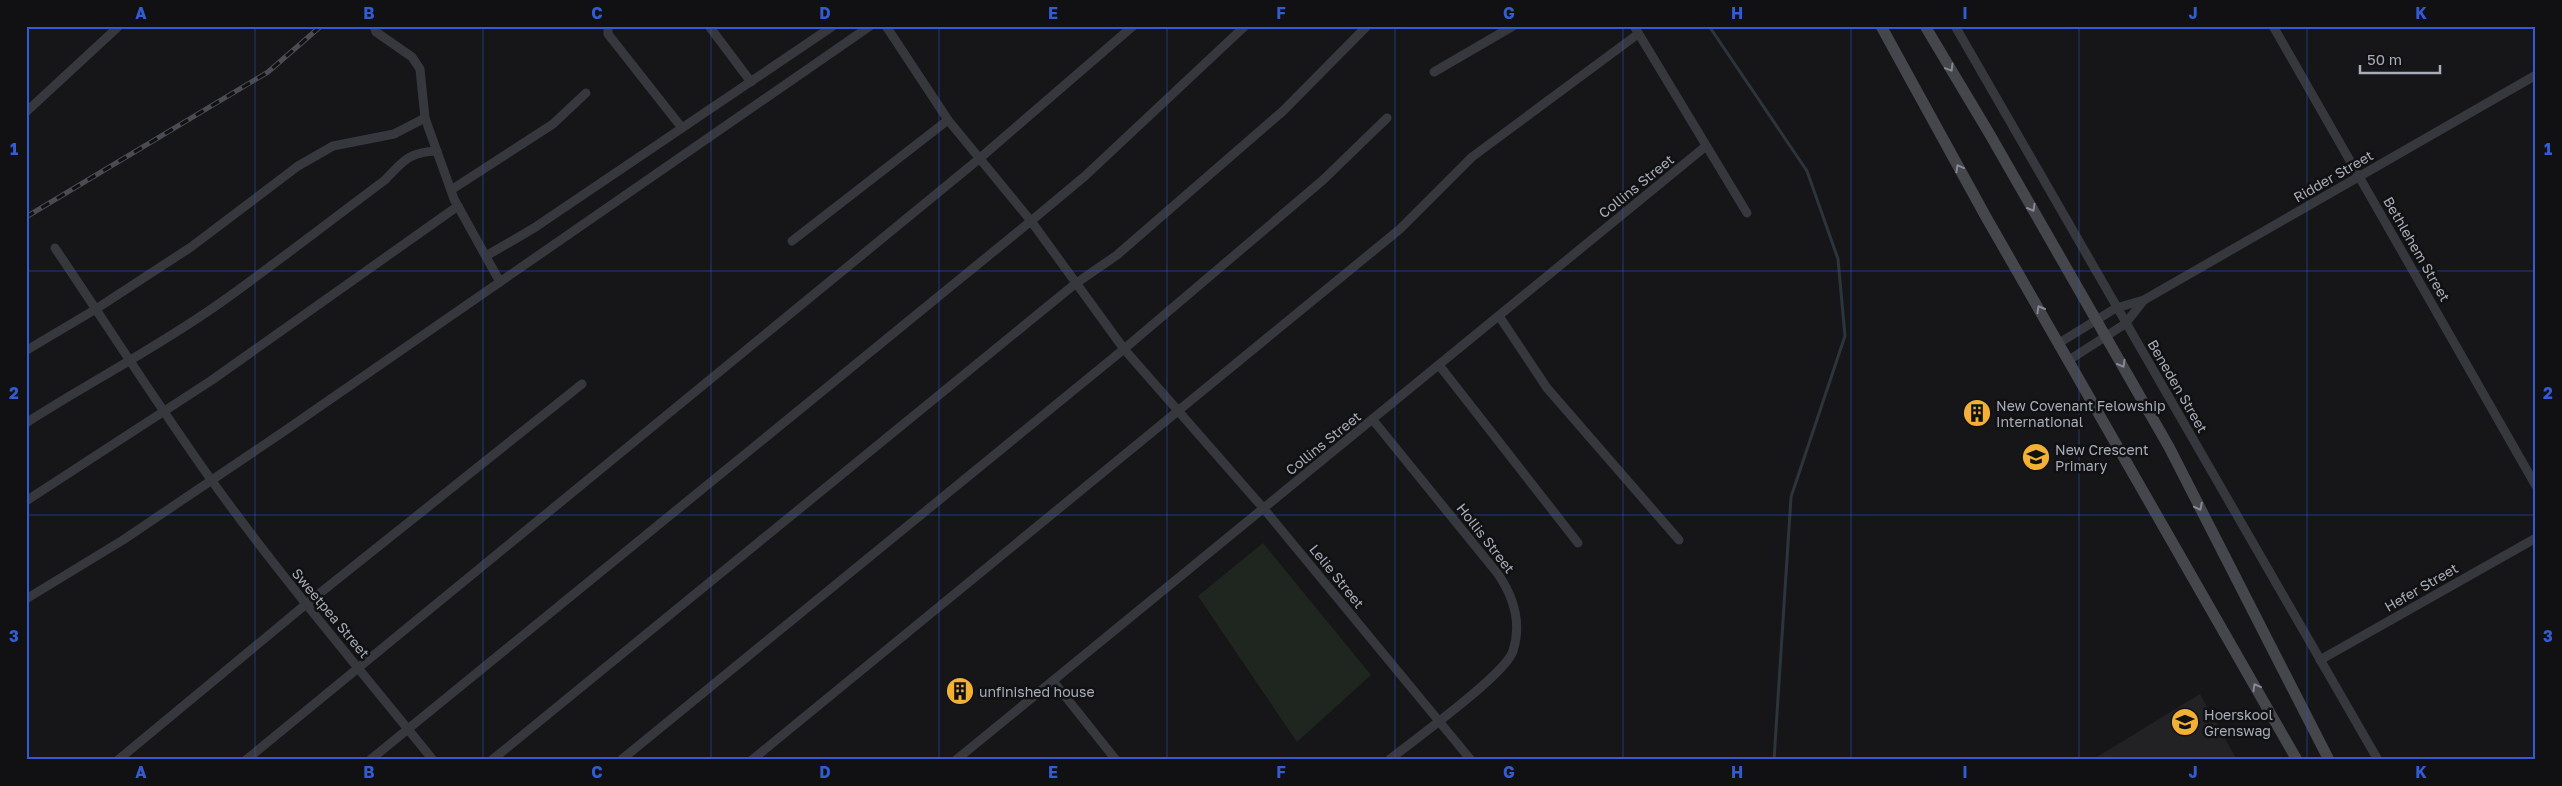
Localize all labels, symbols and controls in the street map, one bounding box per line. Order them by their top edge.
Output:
text: A [135,3,147,23]
text: B [363,3,375,23]
text: C [591,3,603,23]
text: D [819,3,831,23]
text: E [1048,3,1058,23]
text: F [1276,3,1286,23]
text: G [1503,3,1515,23]
text: H [1731,3,1743,23]
text: I [1962,3,1968,23]
text: J [2188,3,2198,23]
text: K [2415,3,2427,23]
scale bar [2360,42,2440,74]
text: 50 m [2367,50,2402,68]
one-way arrow [1943,63,1953,72]
text: 1 [10,139,18,159]
text: 1 [2544,139,2552,159]
street label: Ridder Street [2290,146,2376,206]
street label: Collins Street [1595,151,1677,221]
one-way arrow [1955,164,1965,173]
street label: Bethlehem Street [2380,194,2454,304]
one-way arrow [2026,203,2036,212]
one-way arrow [2036,305,2046,314]
street label: Beneden Street [2145,336,2211,436]
one-way arrow [2115,359,2125,368]
text: 2 [9,383,19,403]
text: 2 [2543,383,2553,403]
place label: New Covenant Felowship International [1996,397,2166,430]
building icon: New Covenant Felowship International [1962,398,1992,428]
street label: Collins Street [1282,408,1364,478]
place label: New Crescent Primary [2055,441,2149,474]
school or university icon: New Crescent Primary [2021,442,2051,472]
street label: Hollis Street [1453,500,1519,576]
one-way arrow [2193,502,2203,511]
street label: Lelie Street [1306,541,1368,611]
street label: Hefer Street [2381,559,2461,615]
street label: Sweetpea Street [289,565,373,661]
text: 3 [9,626,19,646]
text: 3 [2543,626,2553,646]
building icon: unfinished house [945,676,975,706]
place label: unfinished house [979,683,1095,700]
one-way arrow [2252,683,2262,692]
place label: Hoerskool Grenswag [2204,706,2273,739]
school or university icon: Hoerskool Grenswag [2170,707,2200,737]
text: A [135,762,147,782]
text: B [363,762,375,782]
text: C [591,762,603,782]
text: D [819,762,831,782]
text: E [1048,762,1058,782]
text: F [1276,762,1286,782]
text: G [1503,762,1515,782]
text: H [1731,762,1743,782]
text: I [1962,762,1968,782]
text: J [2188,762,2198,782]
text: K [2415,762,2427,782]

